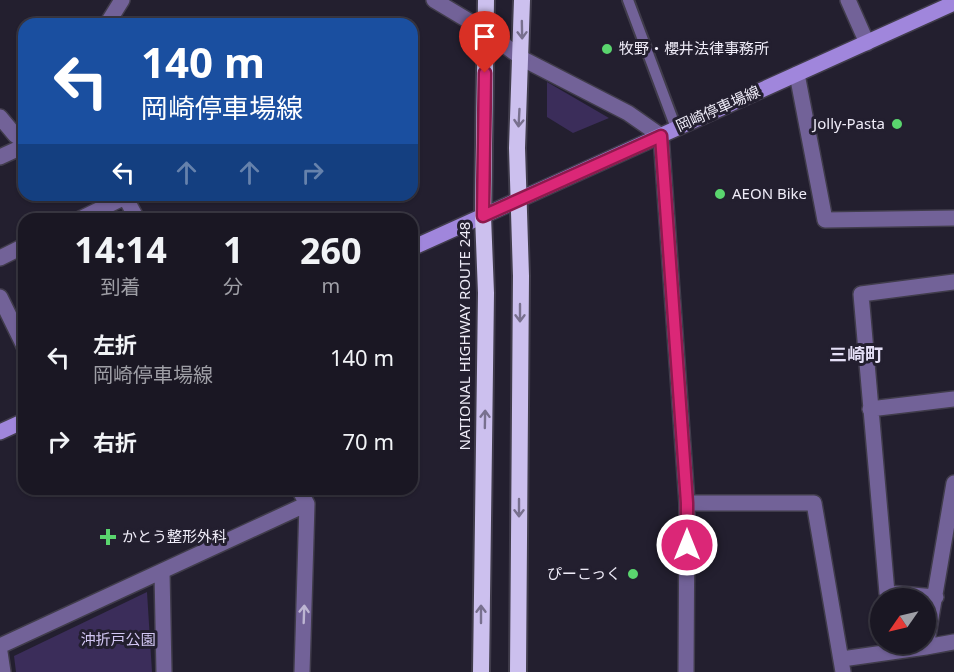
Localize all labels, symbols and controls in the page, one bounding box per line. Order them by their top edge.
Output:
pin [459,11,510,73]
one-way arrow [516,19,528,39]
icon: arrive [468,20,501,53]
text: 140 m [141,33,265,90]
place label: 牧野・櫻井法律事務所 [619,38,769,58]
icon: left [42,42,120,120]
marker: 牧野・櫻井法律事務所 [600,42,614,56]
street label: 岡崎停車場線 [672,81,763,136]
text: 岡崎停車場線 [141,89,303,126]
one-way arrow [514,107,525,127]
place label: Jolly-Pasta [811,113,885,133]
marker: Jolly-Pasta [890,117,904,131]
icon: left [107,156,140,189]
icon: ahead [170,156,203,189]
icon: ahead [233,156,266,189]
icon: right [296,156,329,189]
place label: AEON Bike [732,183,807,203]
marker: AEON Bike [713,187,727,201]
street label: NATIONAL HIGHWAY ROUTE 248 [454,222,474,450]
text: 14:14 [74,225,167,274]
text: 1 [223,225,244,274]
text: 260 [300,226,362,275]
text: m [321,272,340,299]
text: 到着 [101,273,141,300]
text: 分 [223,273,243,300]
one-way arrow [514,302,526,322]
text: 左折 [93,329,137,359]
icon: left [42,341,75,374]
text: 140 m [330,342,394,372]
district label: 三崎町 [829,342,883,366]
text: 岡崎停車場線 [93,361,213,388]
one-way arrow [479,409,491,429]
icon: right [42,425,75,458]
text: 70 m [343,426,394,456]
text: 右折 [93,427,137,457]
one-way arrow [513,497,525,517]
position arrow [655,513,719,577]
place label: かとう整形外科 [122,526,227,546]
marker: かとう整形外科 [99,528,117,546]
place label: ぴーこっく [547,563,621,583]
marker: ぴーこっく [626,567,640,581]
north arrow [870,588,936,654]
map controls [870,588,936,654]
one-way arrow [298,604,309,624]
one-way arrow [475,604,487,624]
park label: 沖折戸公園 [80,629,156,649]

